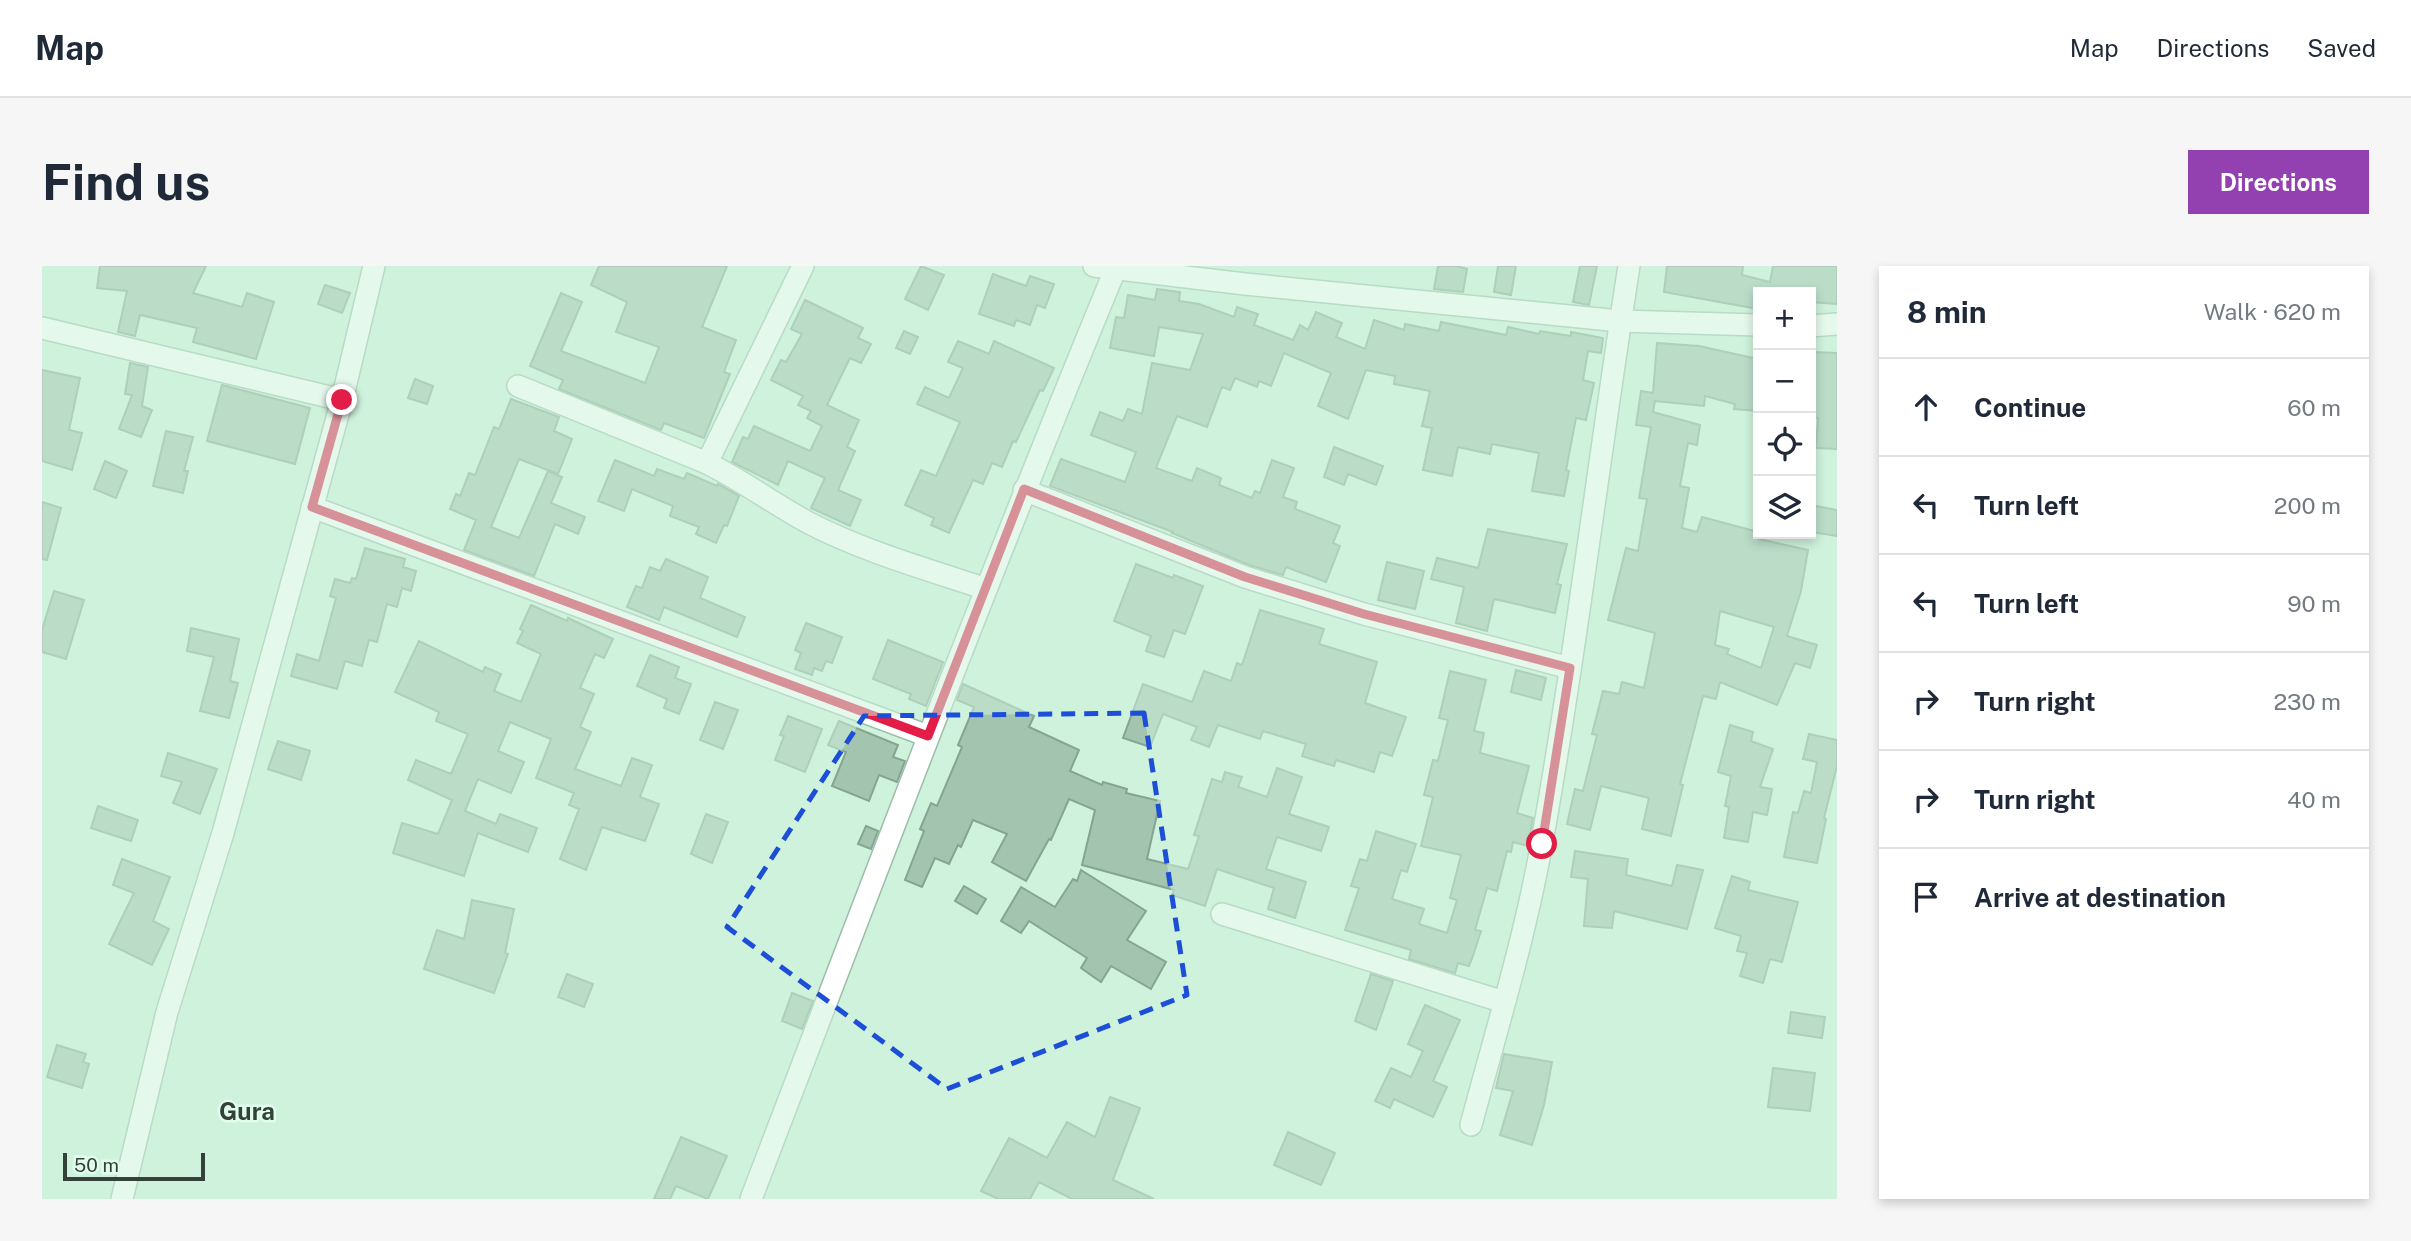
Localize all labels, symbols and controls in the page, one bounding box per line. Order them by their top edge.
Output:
text: Map [35,29,104,67]
text: Map [2070,34,2119,62]
text: Directions [2157,34,2269,62]
text: Saved [2307,34,2376,62]
button: Directions [2188,150,2369,214]
text: Find us [42,153,210,211]
map controls [1753,287,1816,539]
button: + [1753,287,1816,350]
text: 8 min [1907,294,1987,330]
text: Walk · 620 m [2204,298,2341,325]
button: − [1753,350,1816,413]
route end [326,384,357,415]
icon: ahead [1907,388,1945,426]
text: Continue [1974,392,2086,423]
text: 60 m [2287,394,2341,421]
button: locate [1753,413,1816,476]
button: layers [1753,476,1816,539]
icon: left [1907,486,1945,524]
text: Turn left [1974,490,2079,521]
text: 200 m [2274,492,2341,519]
icon: left [1907,584,1945,622]
text: Turn left [1974,588,2079,619]
text: 90 m [2287,590,2341,617]
icon: right [1907,682,1945,720]
text: Turn right [1974,686,2096,717]
text: 230 m [2273,688,2341,715]
icon: right [1907,780,1945,818]
text: Turn right [1974,784,2096,815]
text: 40 m [2287,786,2341,813]
route start [1526,828,1557,859]
icon: arrive [1907,878,1945,916]
text: Arrive at destination [1974,882,2226,913]
district label: Gura [219,1097,275,1125]
scale bar [63,1150,205,1182]
text: 50 m [74,1154,119,1176]

